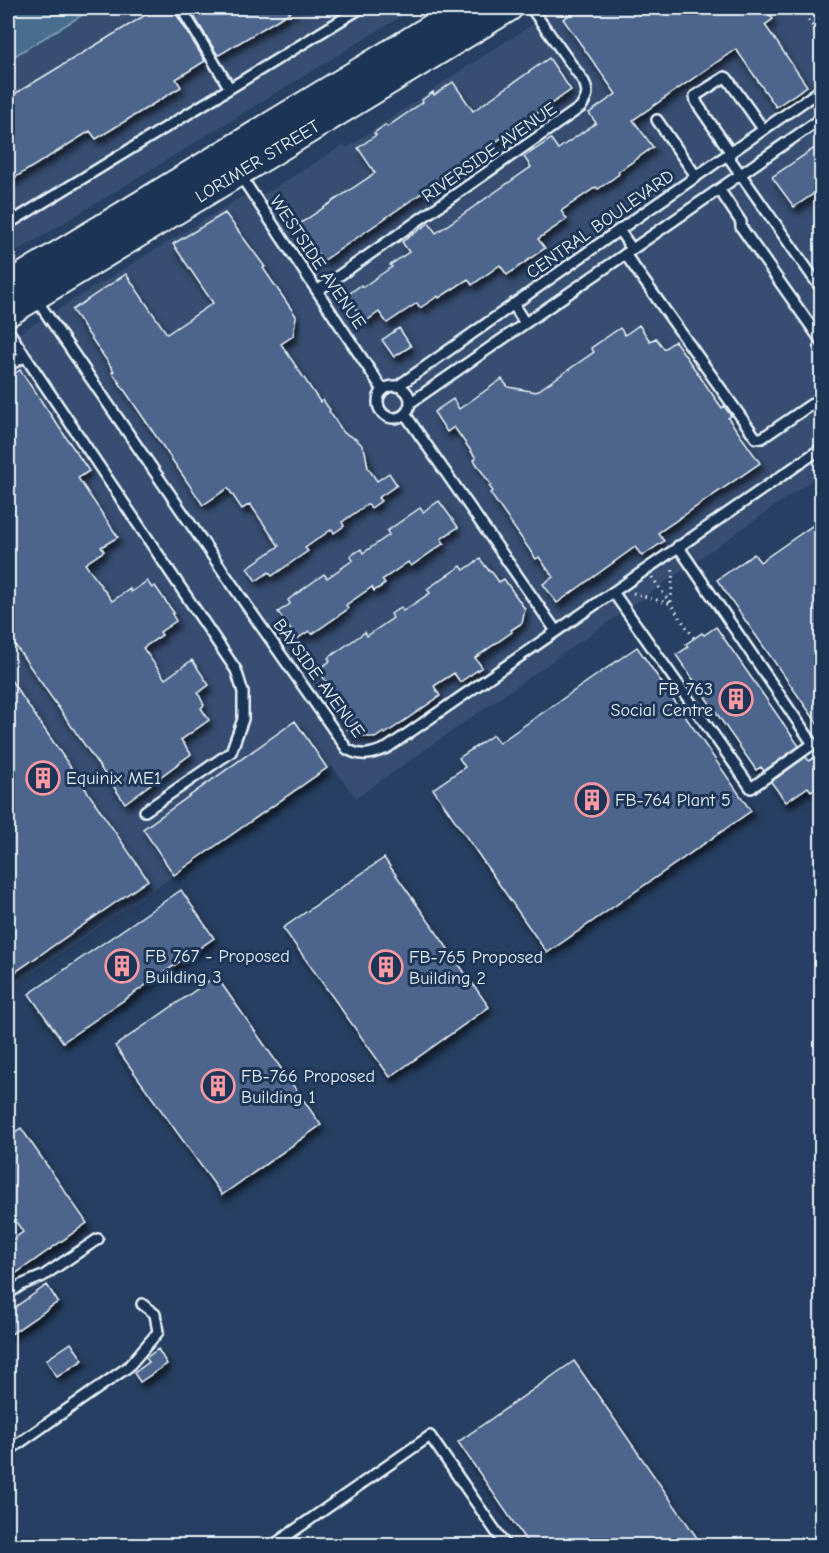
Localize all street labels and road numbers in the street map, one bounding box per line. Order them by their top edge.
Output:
street label: RIVERSIDE AVENUE [418,98,561,207]
street label: LORIMER STREET [192,115,324,207]
street label: CENTRAL BOULEVARD [522,165,678,283]
street label: WESTSIDE AVENUE [265,192,370,333]
street label: BAYSIDE AVENUE [268,615,369,742]

